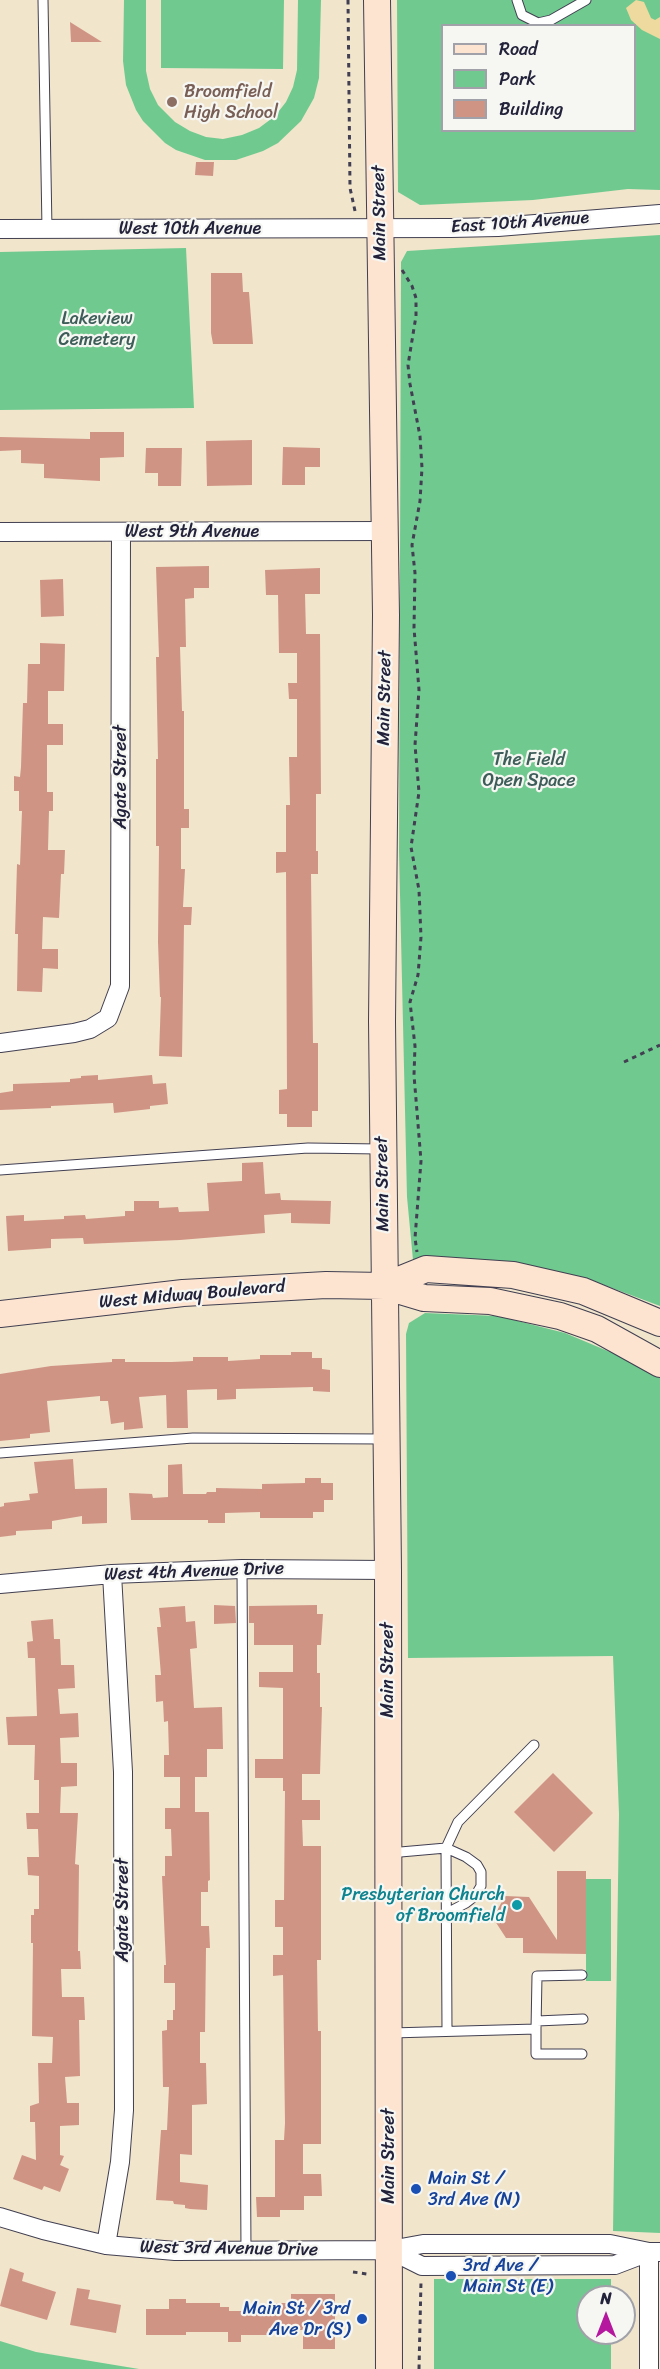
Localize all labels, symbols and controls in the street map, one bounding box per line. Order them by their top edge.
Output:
legend [441,24,636,132]
text: Road [499,33,538,65]
text: Park [499,63,536,95]
place label: Broomfield High School [184,81,278,124]
text: Building [499,93,563,125]
marker: Broomfield High School [165,95,179,109]
street label: Main Street [368,165,392,261]
street label: East 10th Avenue [450,207,590,239]
street label: West 10th Avenue [119,218,261,240]
park label: Lakeview Cemetery [59,308,135,350]
street label: West 9th Avenue [125,521,259,543]
street label: Main Street [373,650,397,746]
street label: Agate Street [110,725,132,829]
park label: The Field Open Space [483,749,575,792]
street label: Main Street [371,1136,395,1232]
street label: West Midway Boulevard [98,1276,286,1314]
street label: West 4th Avenue Drive [104,1558,284,1586]
street label: Main Street [377,1622,399,1718]
street label: Agate Street [112,1858,134,1962]
place label: Presbyterian Church of Broomfield [341,1884,505,1926]
marker: Presbyterian Church of Broomfield [510,1898,524,1912]
street label: Main Street [378,2108,400,2204]
place label: Main St / 3rd Ave (N) [428,2168,519,2210]
marker: Main St / 3rd Ave (N) [409,2182,423,2196]
street label: West 3rd Avenue Drive [140,2237,318,2261]
place label: 3rd Ave / Main St (E) [463,2255,553,2298]
marker: 3rd Ave / Main St (E) [444,2269,458,2283]
text: N [600,2284,612,2313]
north arrow [576,2285,636,2345]
place label: Main St / 3rd Ave Dr (S) [243,2298,350,2340]
marker: Main St / 3rd Ave Dr (S) [355,2312,369,2326]

